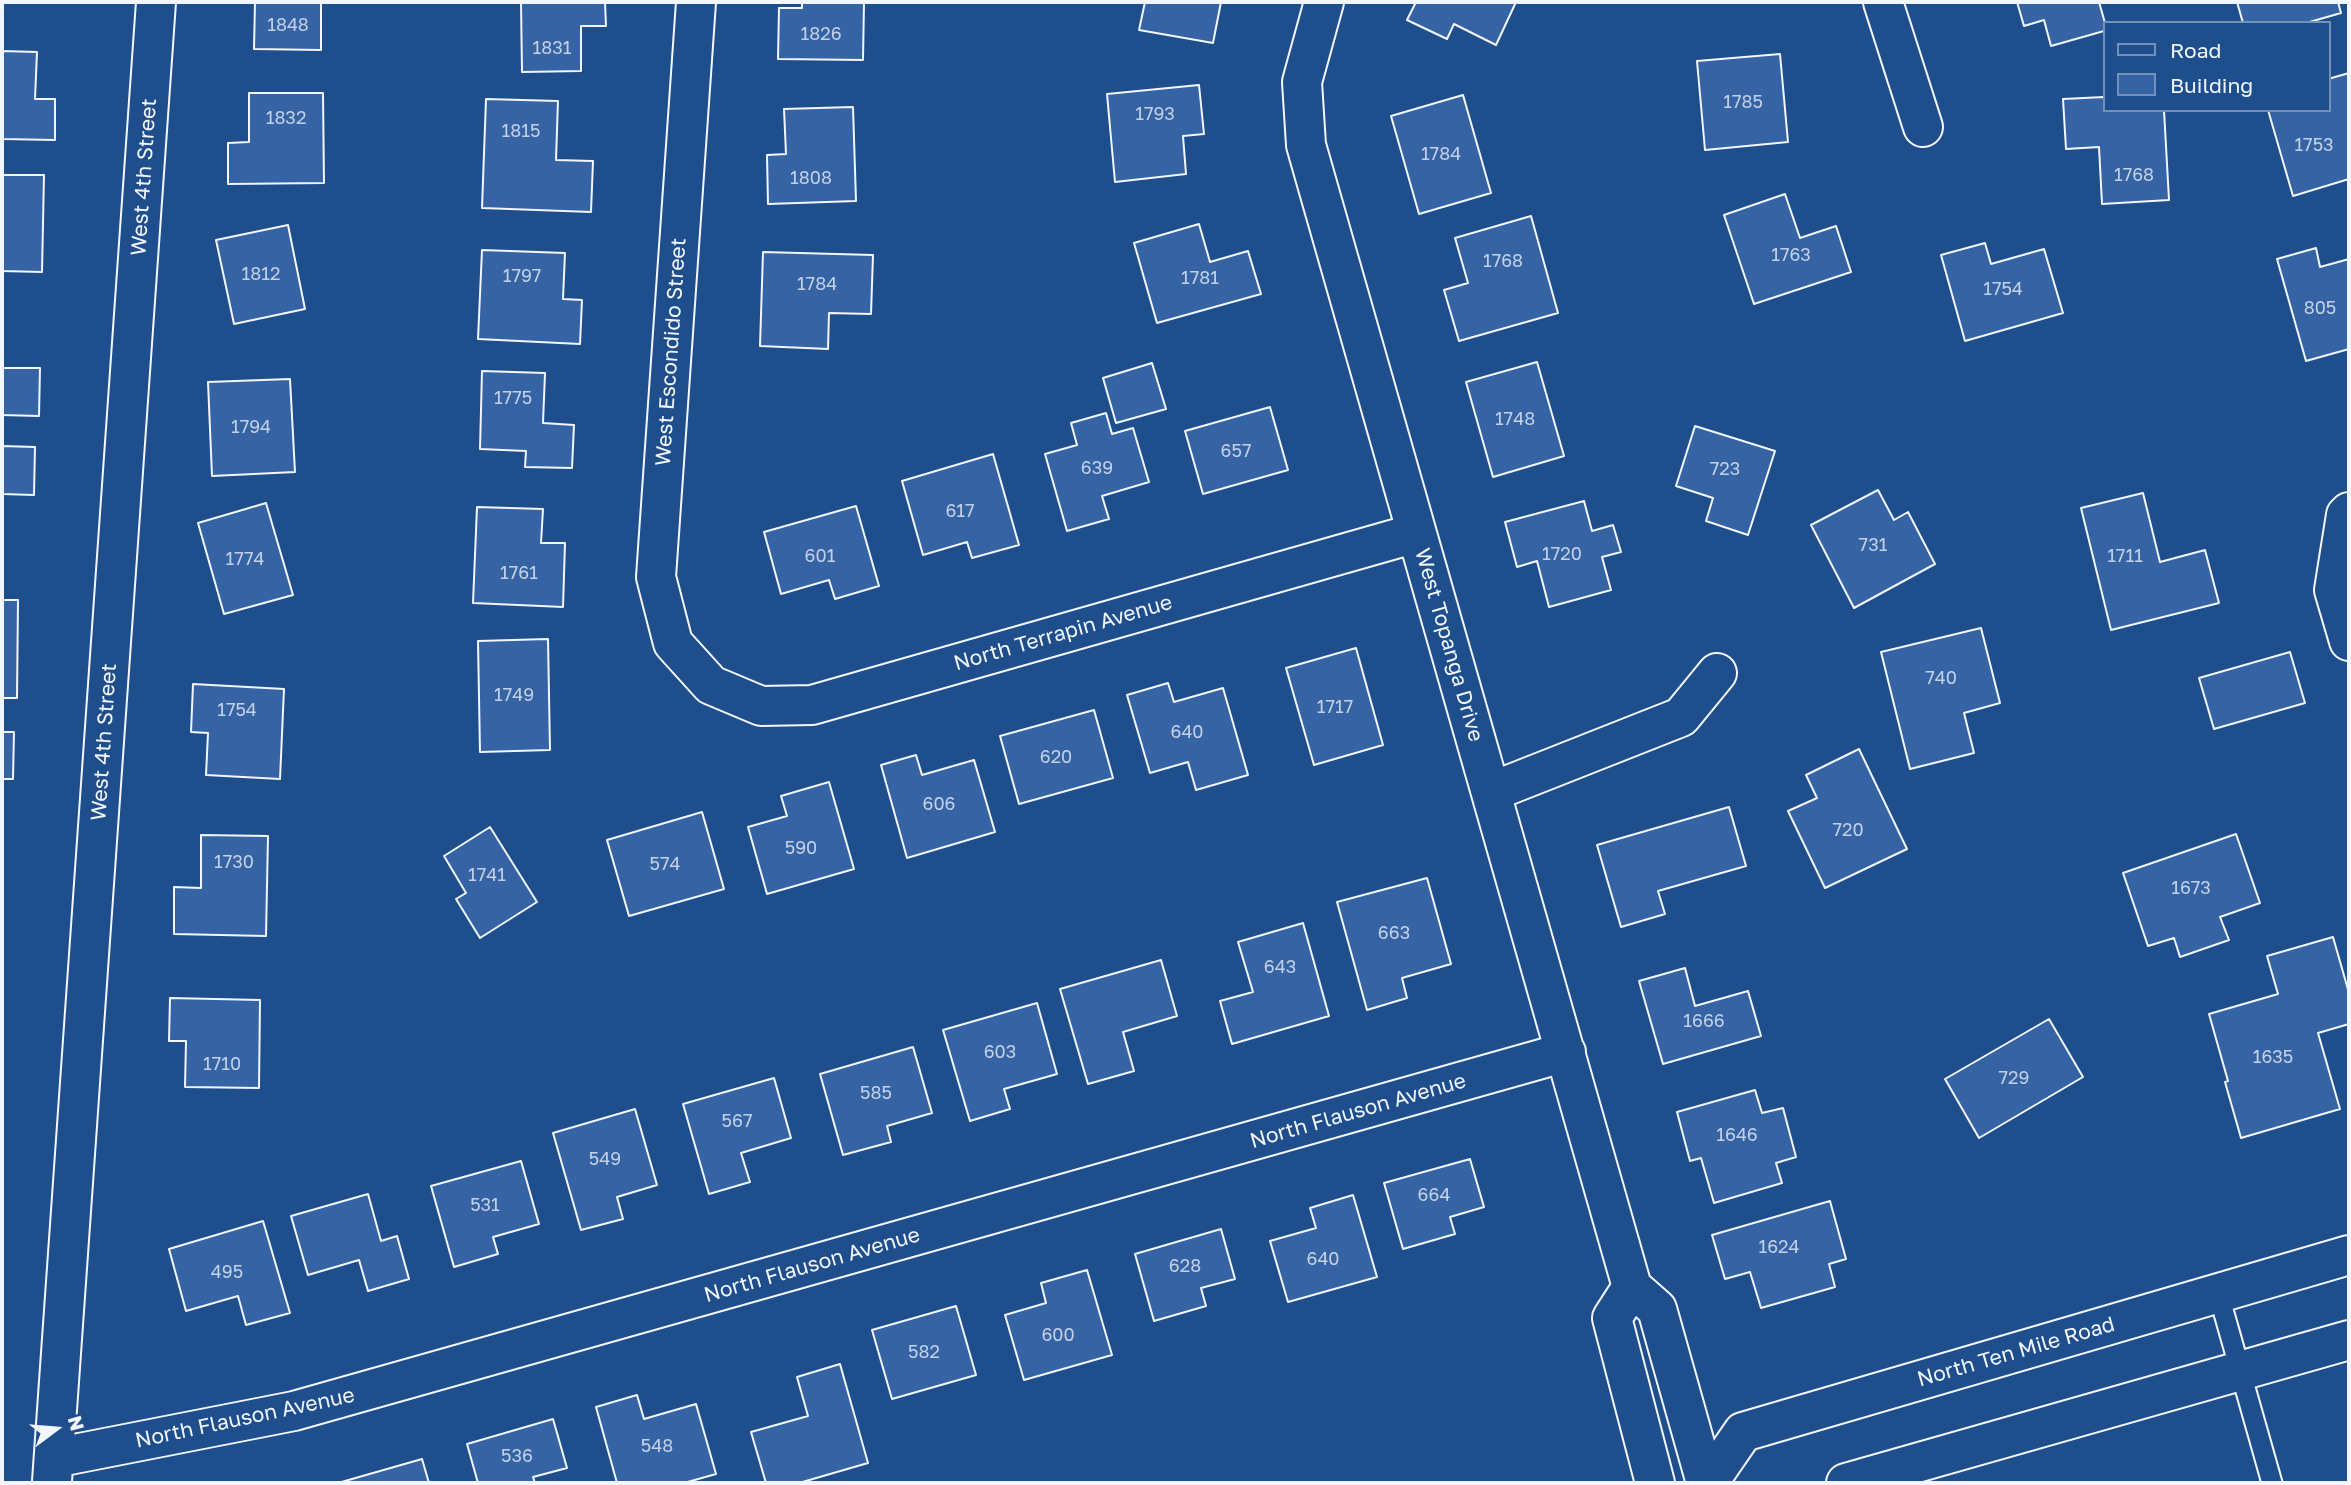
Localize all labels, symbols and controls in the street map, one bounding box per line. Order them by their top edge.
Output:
house number: 1848 [267,14,309,36]
legend [2102,21,2330,112]
house number: 1826 [800,23,842,45]
house number: 1831 [533,37,571,59]
text: Road [2170,37,2221,63]
text: Building [2170,72,2253,98]
house number: 1785 [1723,91,1763,113]
street label: West 4th Street [126,97,162,257]
house number: 1793 [1135,103,1175,125]
house number: 1832 [266,107,306,129]
house number: 1815 [502,120,540,142]
house number: 1753 [2294,134,2334,156]
house number: 1784 [1421,143,1461,165]
house number: 1768 [2114,164,2154,186]
house number: 1808 [790,167,832,189]
street label: West Escondido Street [650,237,692,467]
house number: 1763 [1771,244,1811,266]
house number: 1768 [1483,250,1523,272]
house number: 1812 [242,263,280,285]
house number: 1797 [503,265,541,287]
house number: 1781 [1181,267,1219,289]
house number: 1784 [797,273,837,295]
house number: 1754 [1983,278,2023,300]
house number: 805 [2304,297,2336,319]
house number: 1775 [494,387,532,409]
house number: 1748 [1495,408,1535,430]
house number: 1794 [231,416,271,438]
house number: 657 [1221,440,1251,462]
house number: 639 [1081,457,1113,479]
house number: 723 [1710,458,1740,480]
house number: 617 [945,500,975,522]
house number: 731 [1859,534,1887,556]
house number: 1720 [1542,543,1582,565]
house number: 601 [805,545,835,567]
house number: 1711 [2107,545,2143,567]
street label: West Topanga Drive [1409,546,1489,744]
house number: 1774 [226,548,264,570]
house number: 1761 [500,562,538,584]
street label: North Terrapin Avenue [951,590,1175,676]
street label: West 4th Street [86,662,122,822]
house number: 740 [1925,667,1957,689]
house number: 1749 [494,684,534,706]
house number: 1717 [1317,696,1353,718]
house number: 1754 [217,699,257,721]
house number: 640 [1170,721,1204,743]
house number: 620 [1040,746,1072,768]
house number: 606 [923,793,955,815]
house number: 720 [1832,819,1864,841]
house number: 590 [785,837,817,859]
house number: 1730 [214,851,254,873]
house number: 574 [650,853,680,875]
house number: 1741 [468,864,506,886]
house number: 1673 [2171,877,2211,899]
house number: 663 [1378,922,1410,944]
house number: 643 [1264,956,1296,978]
house number: 1666 [1683,1010,1725,1032]
house number: 603 [984,1041,1016,1063]
house number: 1635 [2253,1046,2293,1068]
house number: 1710 [203,1053,241,1075]
house number: 729 [1999,1067,2029,1089]
street label: North Flauson Avenue [1247,1068,1469,1154]
house number: 585 [860,1082,892,1104]
house number: 567 [722,1110,752,1132]
house number: 1646 [1716,1124,1758,1146]
house number: 549 [589,1148,621,1170]
house number: 664 [1418,1184,1450,1206]
house number: 531 [470,1194,500,1216]
street label: North Flauson Avenue [701,1222,923,1308]
house number: 1624 [1758,1236,1800,1258]
house number: 640 [1306,1248,1340,1270]
house number: 628 [1169,1255,1201,1277]
house number: 495 [211,1261,243,1283]
street label: North Ten Mile Road [1914,1312,2118,1392]
house number: 600 [1041,1324,1075,1346]
house number: 582 [908,1341,940,1363]
street label: North Flauson Avenue [133,1382,357,1454]
north arrow [21,1394,91,1464]
text: N [64,1413,90,1433]
house number: 548 [641,1435,673,1457]
house number: 536 [501,1445,533,1467]

